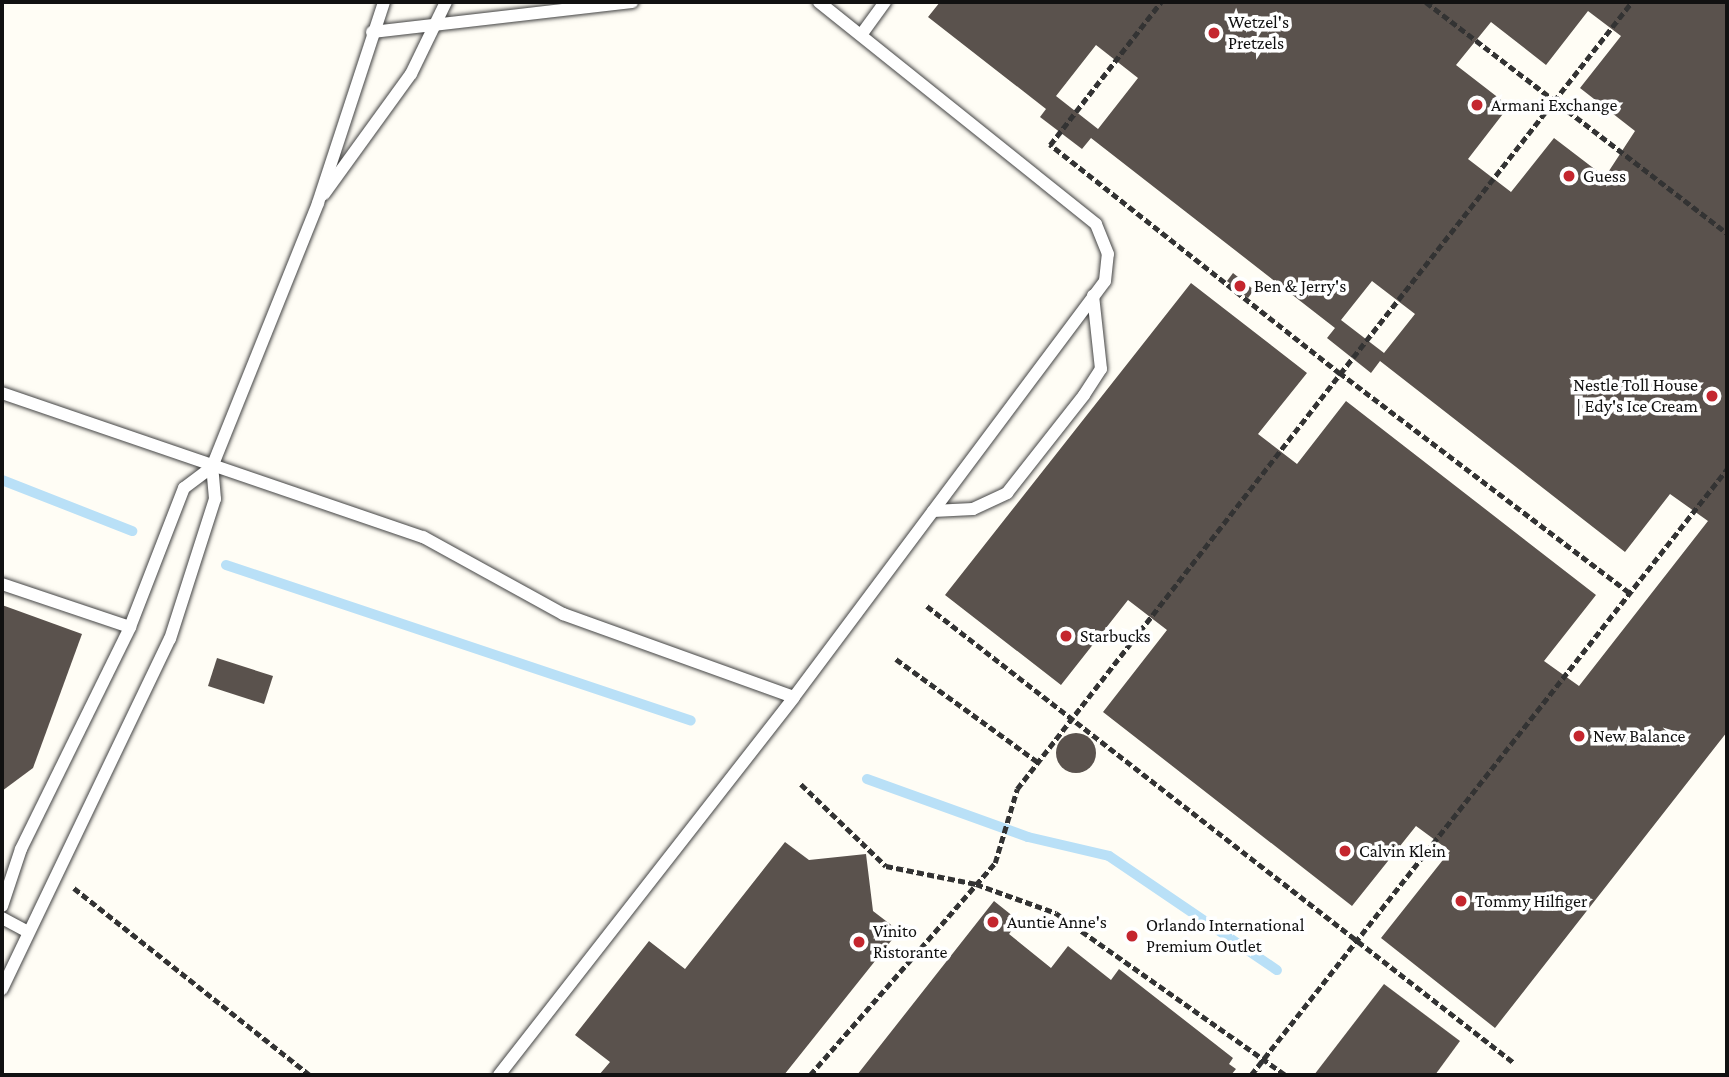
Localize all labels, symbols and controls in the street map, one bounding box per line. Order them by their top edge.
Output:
place label: Wetzel's Pretzels [1228,12,1289,54]
marker: Wetzel's Pretzels [1206,25,1222,41]
place label: Armani Exchange [1491,94,1617,116]
marker: Armani Exchange [1469,97,1485,113]
place label: Guess [1583,165,1626,187]
marker: Guess [1561,168,1577,184]
place label: Ben & Jerry's [1254,275,1346,297]
marker: Ben & Jerry's [1232,278,1248,294]
place label: Nestle Toll House | Edy's Ice Cream [1573,375,1698,418]
marker: Nestle Toll House | Edy's Ice Cream [1704,388,1720,404]
place label: Starbucks [1080,625,1151,647]
marker: Starbucks [1058,628,1074,644]
place label: New Balance [1593,725,1685,747]
marker: New Balance [1571,728,1587,744]
place label: Calvin Klein [1359,840,1446,862]
marker: Calvin Klein [1337,843,1353,859]
place label: Tommy Hilfiger [1475,890,1587,912]
marker: Tommy Hilfiger [1453,893,1469,909]
place label: Auntie Anne's [1007,911,1107,933]
marker: Auntie Anne's [985,914,1001,930]
place label: Orlando International Premium Outlet [1146,915,1304,958]
place label: Vinito Ristorante [873,921,947,964]
marker: Orlando International Premium Outlet [1124,928,1140,944]
marker: Vinito Ristorante [851,934,867,950]

